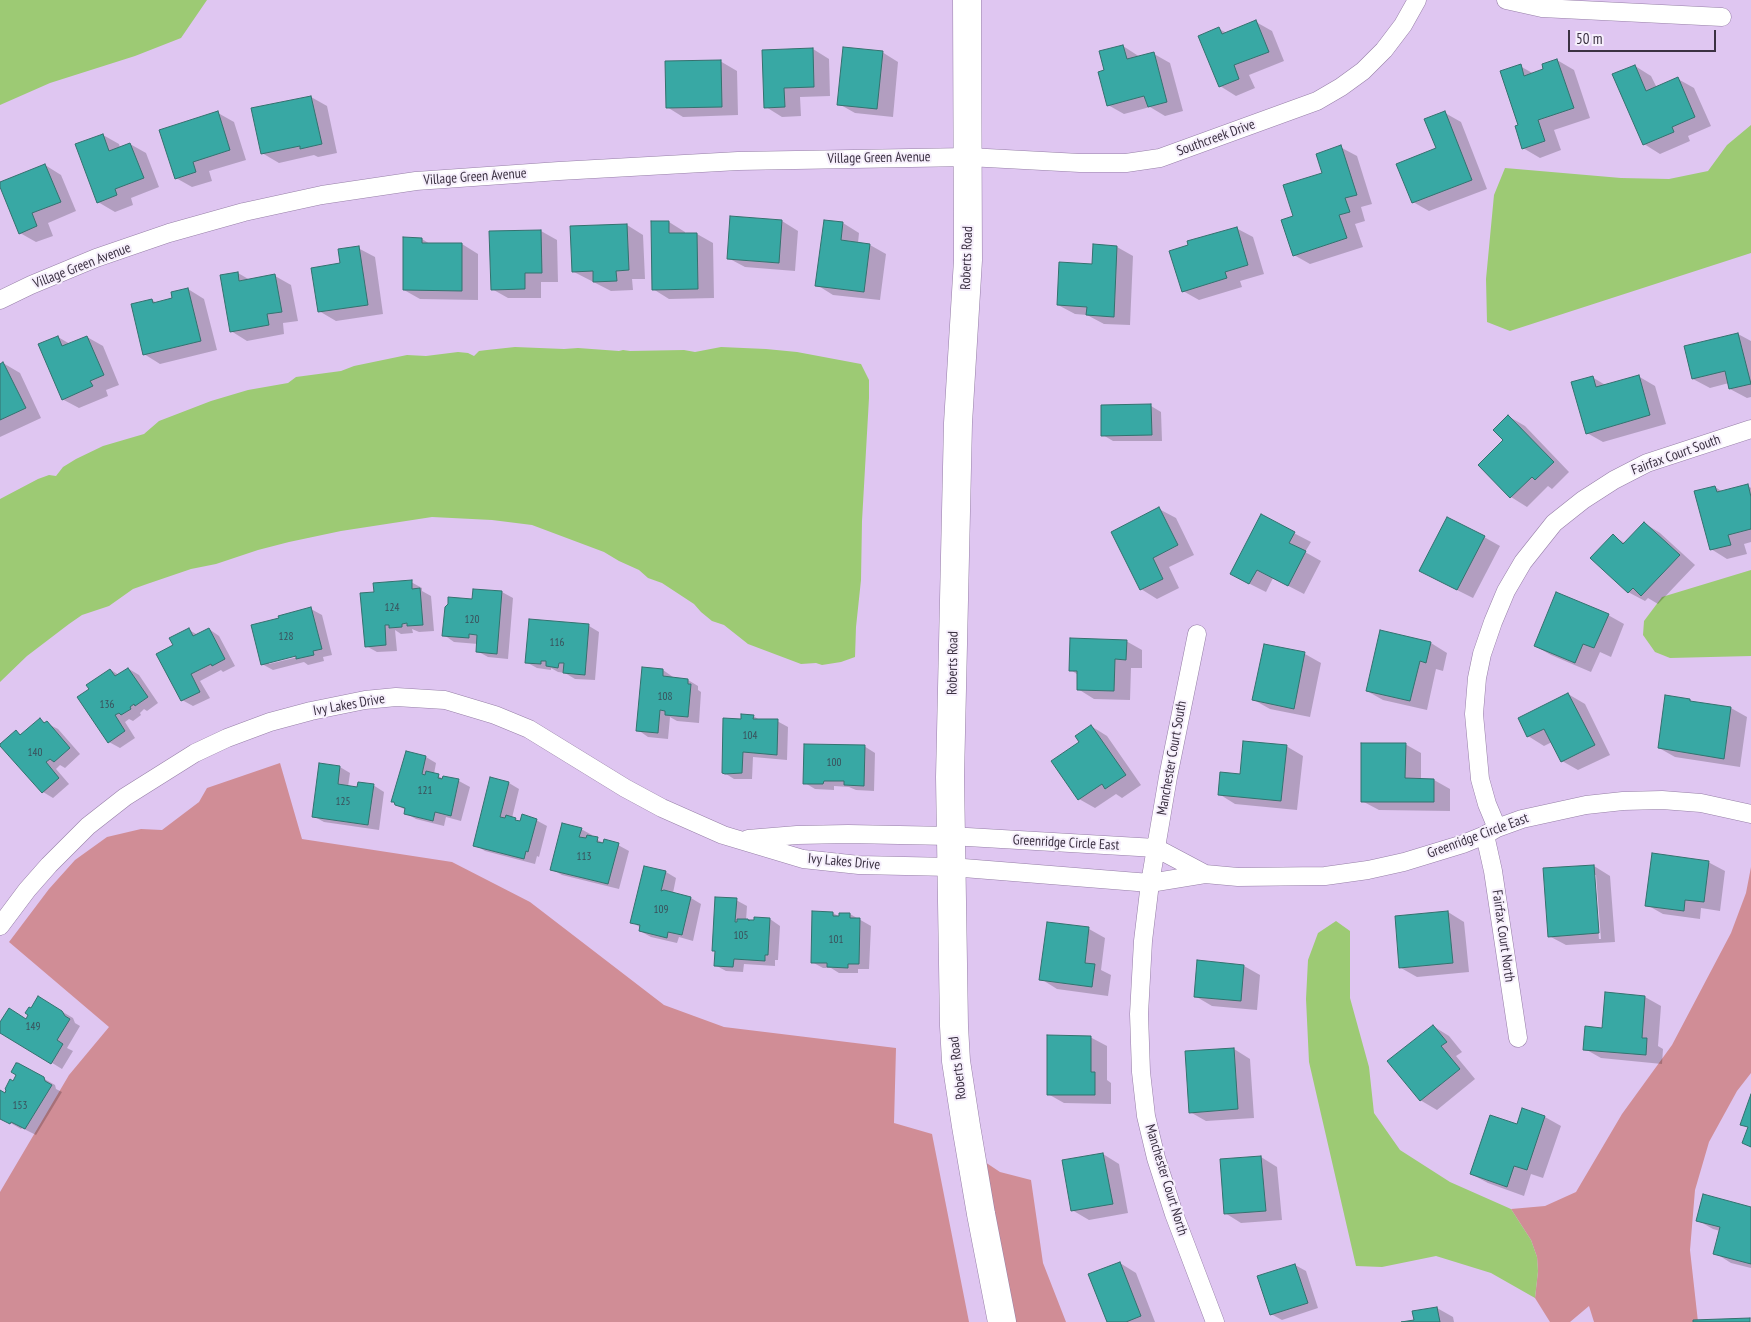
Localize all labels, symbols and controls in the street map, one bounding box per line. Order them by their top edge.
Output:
scale bar [1571,20,1718,52]
text: 50 m [1576,29,1602,48]
street label: Southcreek Drive [1174,116,1258,160]
street label: Village Green Avenue [827,149,931,167]
street label: Village Green Avenue [423,165,527,189]
street label: Roberts Road [957,226,977,290]
street label: Village Green Avenue [31,240,133,292]
street label: Fairfax Court South [1629,431,1723,479]
house number: 124 [385,601,399,615]
house number: 120 [465,613,479,627]
house number: 128 [279,630,293,644]
street label: Roberts Road [944,631,962,695]
house number: 116 [550,636,564,650]
street label: Ivy Lakes Drive [312,690,386,720]
house number: 108 [658,690,672,704]
house number: 136 [100,698,114,712]
street label: Manchester Court South [1154,699,1190,817]
house number: 104 [743,729,757,743]
house number: 140 [28,746,42,760]
house number: 100 [827,756,841,770]
house number: 121 [418,784,432,798]
house number: 125 [336,795,350,809]
street label: Greenridge Circle East [1425,810,1531,862]
street label: Greenridge Circle East [1012,832,1120,854]
house number: 113 [577,850,591,864]
street label: Ivy Lakes Drive [807,850,881,874]
street label: Fairfax Court North [1488,889,1518,983]
house number: 109 [654,903,668,917]
house number: 105 [734,929,748,943]
house number: 101 [829,933,843,947]
house number: 149 [26,1020,40,1034]
street label: Roberts Road [946,1035,970,1101]
house number: 153 [13,1099,27,1113]
street label: Manchester Court North [1141,1122,1191,1238]

